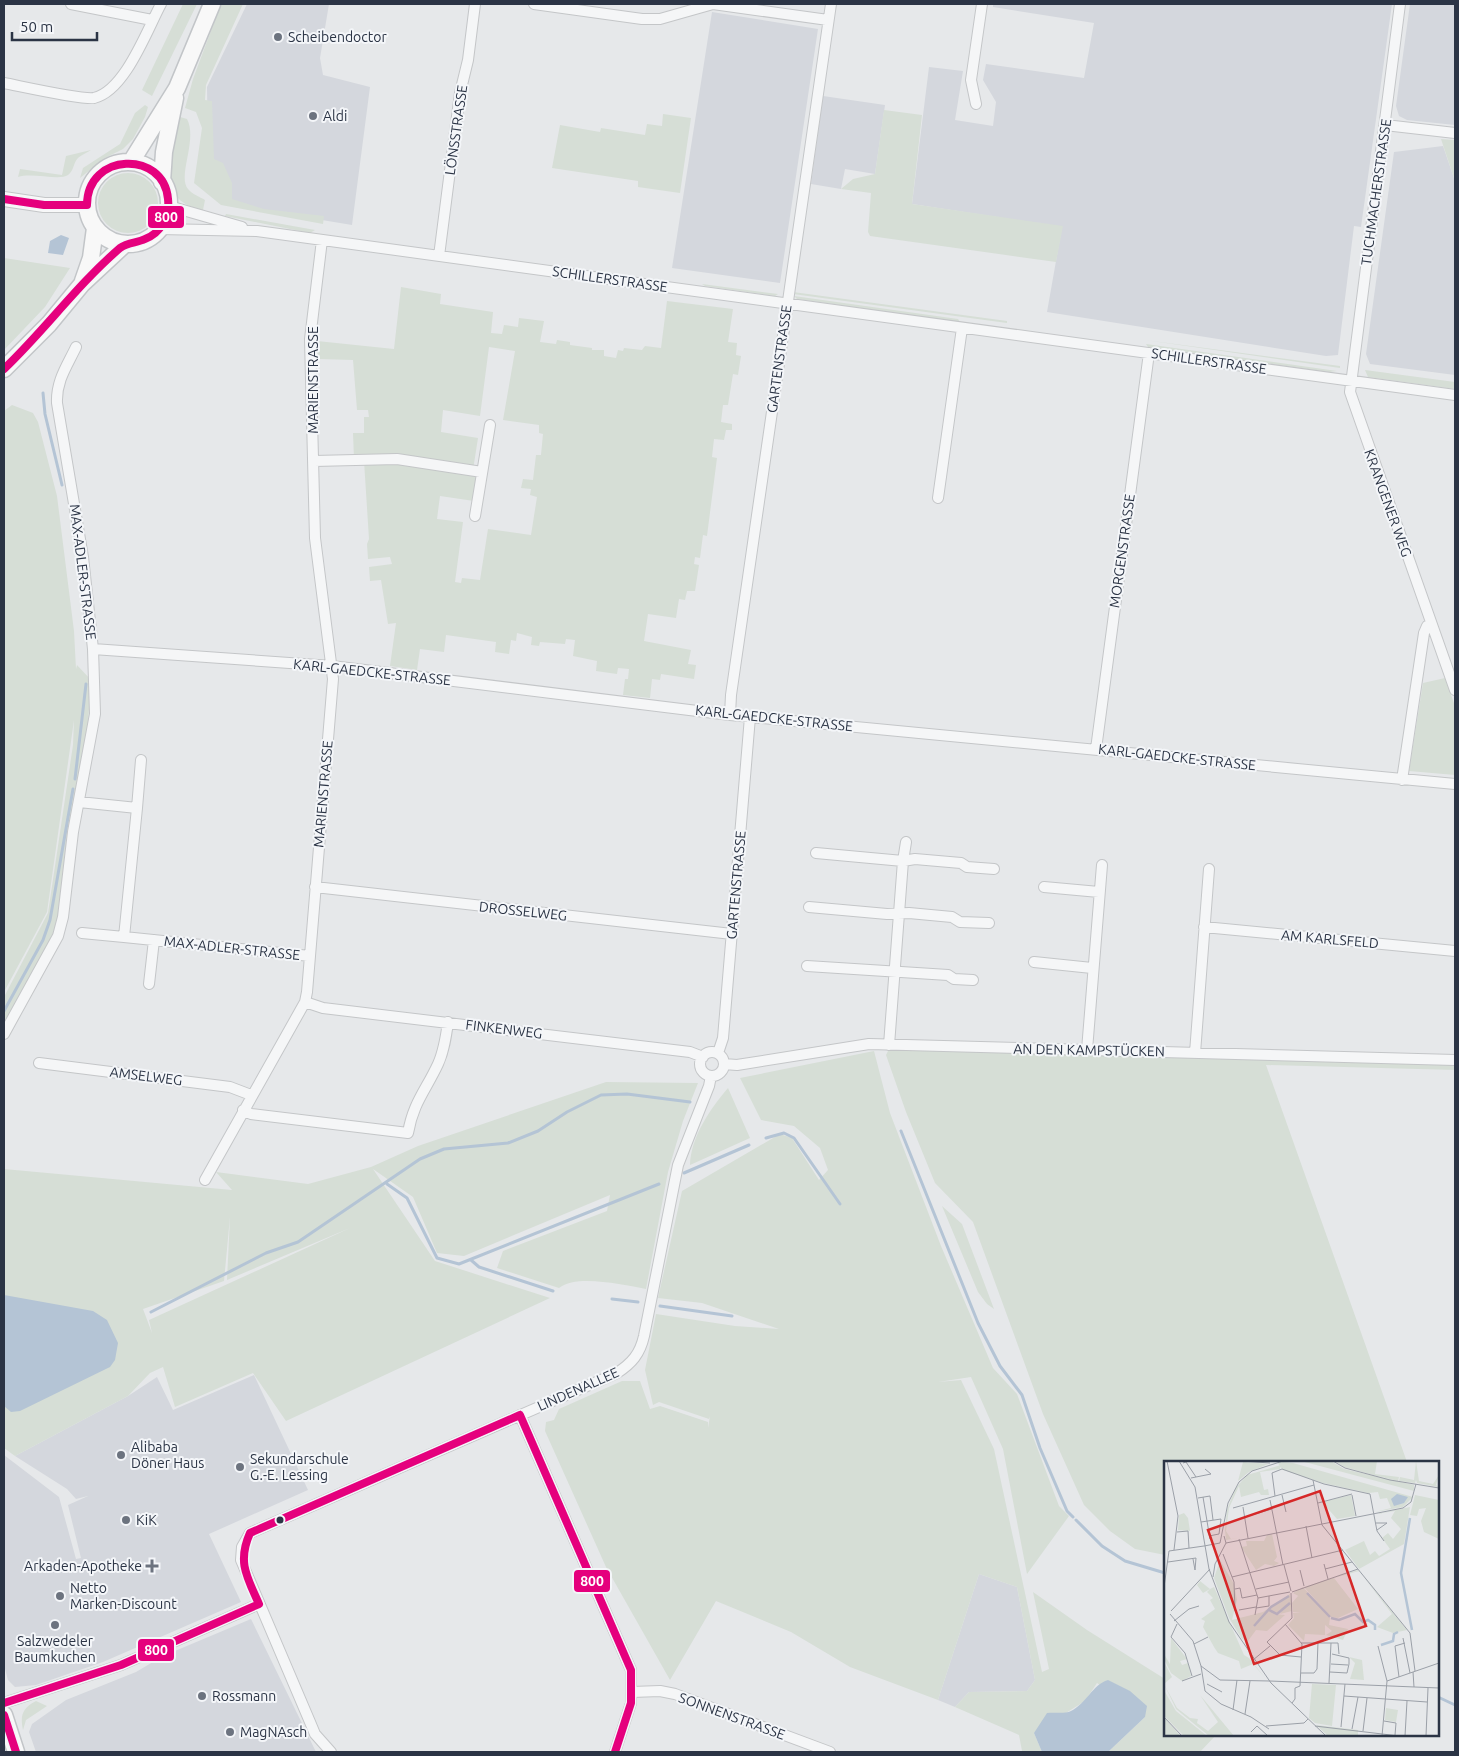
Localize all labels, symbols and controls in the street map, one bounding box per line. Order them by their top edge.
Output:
scale bar [12,10,98,42]
text: 50 m [20,18,53,35]
place label: Scheibendoctor [288,29,387,45]
marker: Scheibendoctor [272,31,284,43]
street label: LÖNSSTRASSE [441,84,470,176]
place label: Aldi [323,108,347,124]
marker: Aldi [307,110,319,122]
street label: TUCHMACHERSTRASSE [1358,118,1394,266]
line badge: 800 [147,205,185,229]
text: 800 [154,209,178,225]
street label: SCHILLERSTRASSE [551,263,669,295]
street label: GARTENSTRASSE [764,304,795,414]
street label: MARIENSTRASSE [305,326,321,434]
street label: SCHILLERSTRASSE [1150,345,1268,377]
street label: KRANGENER WEG [1361,447,1415,559]
street label: MORGENSTRASSE [1106,493,1138,609]
street label: MAX-ADLER-STRASSE [67,503,99,641]
street label: KARL-GAEDCKE-STRASSE [292,656,452,688]
street label: KARL-GAEDCKE-STRASSE [694,702,854,734]
street label: MARIENSTRASSE [310,740,336,848]
street label: KARL-GAEDCKE-STRASSE [1097,741,1257,773]
street label: GARTENSTRASSE [723,830,749,940]
street label: DROSSELWEG [478,898,568,924]
street label: AM KARLSFELD [1280,927,1380,951]
street label: MAX-ADLER-STRASSE [163,933,301,963]
street label: FINKENWEG [465,1016,543,1042]
street label: AN DEN KAMPSTÜCKEN [1013,1040,1165,1059]
street label: AMSELWEG [109,1064,183,1088]
street label: LINDENALLEE [535,1364,621,1414]
place label: Alibaba Döner Haus [131,1439,204,1471]
marker: Alibaba Döner Haus [115,1449,127,1461]
place label: Sekundarschule G.-E. Lessing [250,1451,349,1483]
marker: Sekundarschule G.-E. Lessing [234,1461,246,1473]
inset map [1164,1461,1439,1736]
place label: KiK [136,1512,157,1528]
marker: KiK [120,1514,132,1526]
unlabelled marker [275,1515,285,1525]
place label: Arkaden-Apotheke [24,1558,142,1574]
marker: Arkaden-Apotheke [146,1560,158,1572]
line badge: 800 [573,1569,611,1593]
text: 800 [580,1573,604,1589]
place label: Netto Marken-Discount [70,1580,177,1612]
marker: Netto Marken-Discount [54,1590,66,1602]
marker: Salzwedeler Baumkuchen [49,1619,61,1631]
place label: Salzwedeler Baumkuchen [14,1633,96,1665]
line badge: 800 [137,1638,175,1662]
text: 800 [144,1642,168,1658]
place label: Rossmann [212,1688,276,1704]
street label: SONNENSTRASSE [677,1689,788,1743]
marker: Rossmann [196,1690,208,1702]
place label: MagNAsch [240,1724,307,1740]
marker: MagNAsch [224,1726,236,1738]

